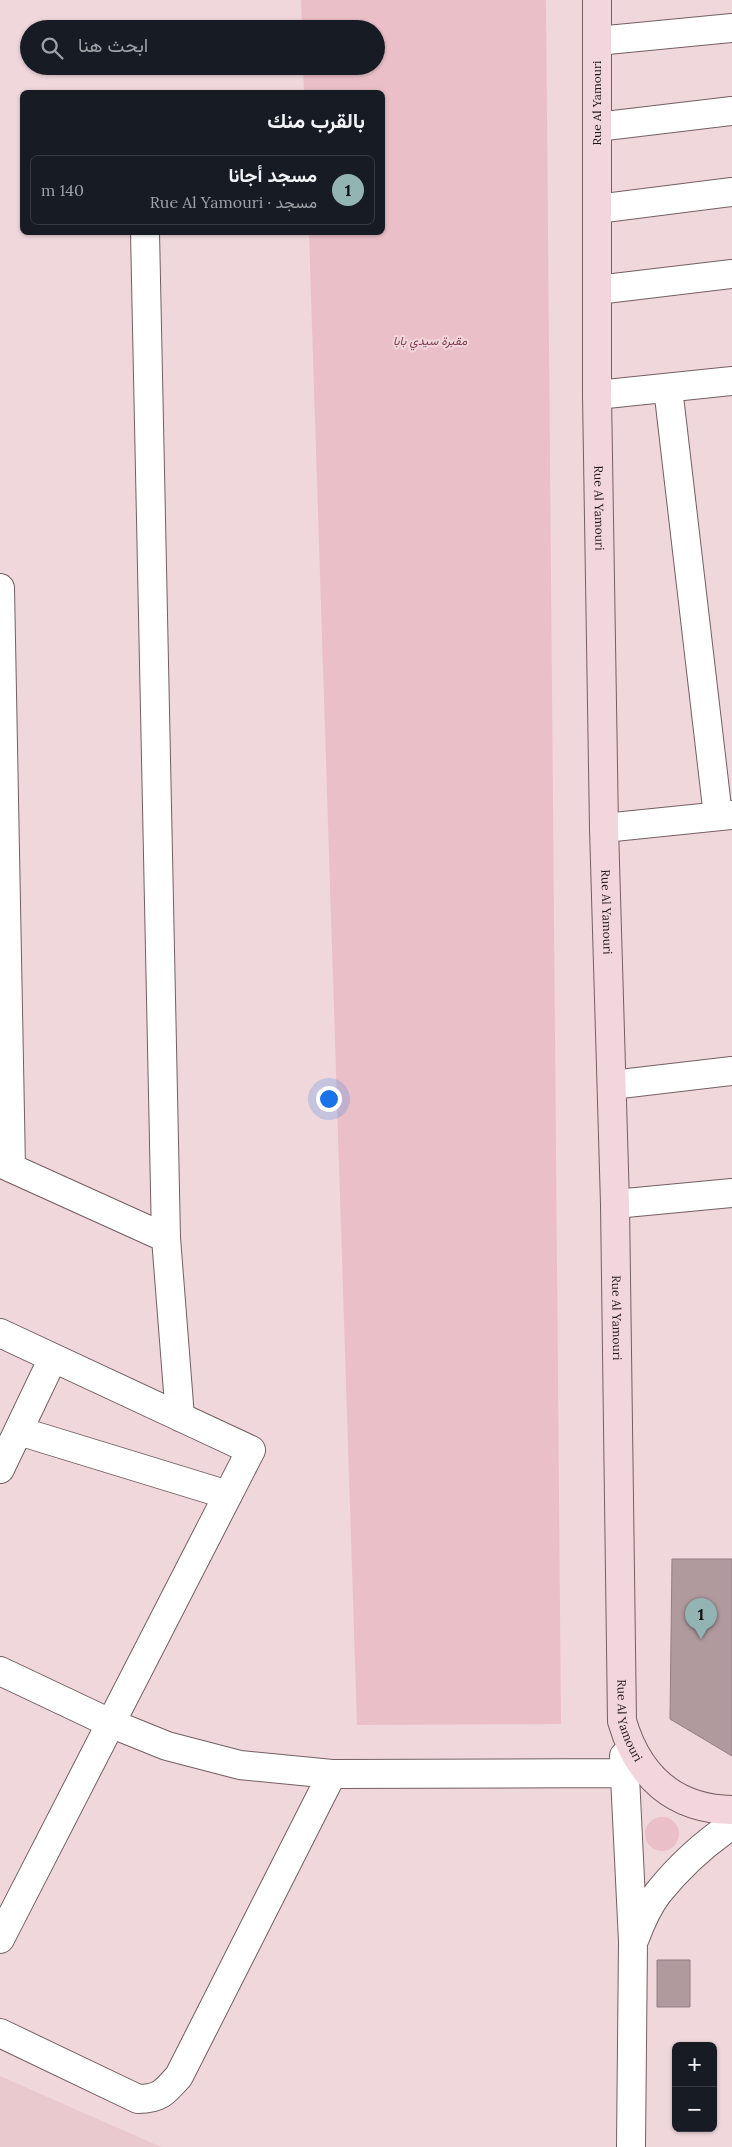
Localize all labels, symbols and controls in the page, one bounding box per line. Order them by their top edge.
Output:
search box [20,20,385,75]
text: ابحث هنا [78,33,148,57]
icon: search [38,34,66,62]
street label: Rue Al Yamouri [589,61,604,146]
text: بالقرب منك [267,107,365,134]
text: مسجد أجانا [229,163,317,187]
text: 140 m [41,180,84,200]
text: 1 [345,180,351,200]
text: مسجد · Rue Al Yamouri [150,192,317,212]
park label: مقبرة سيدي بابا [393,333,468,351]
street label: Rue Al Yamouri [591,465,608,551]
street label: Rue Al Yamouri [598,869,616,955]
your location [316,1086,342,1112]
street label: Rue Al Yamouri [609,1275,625,1360]
pin: 1 [685,1598,717,1639]
street label: Rue Al Yamouri [614,1679,646,1764]
map controls [672,2042,717,2132]
button: + [672,2042,717,2087]
button: − [672,2087,717,2132]

